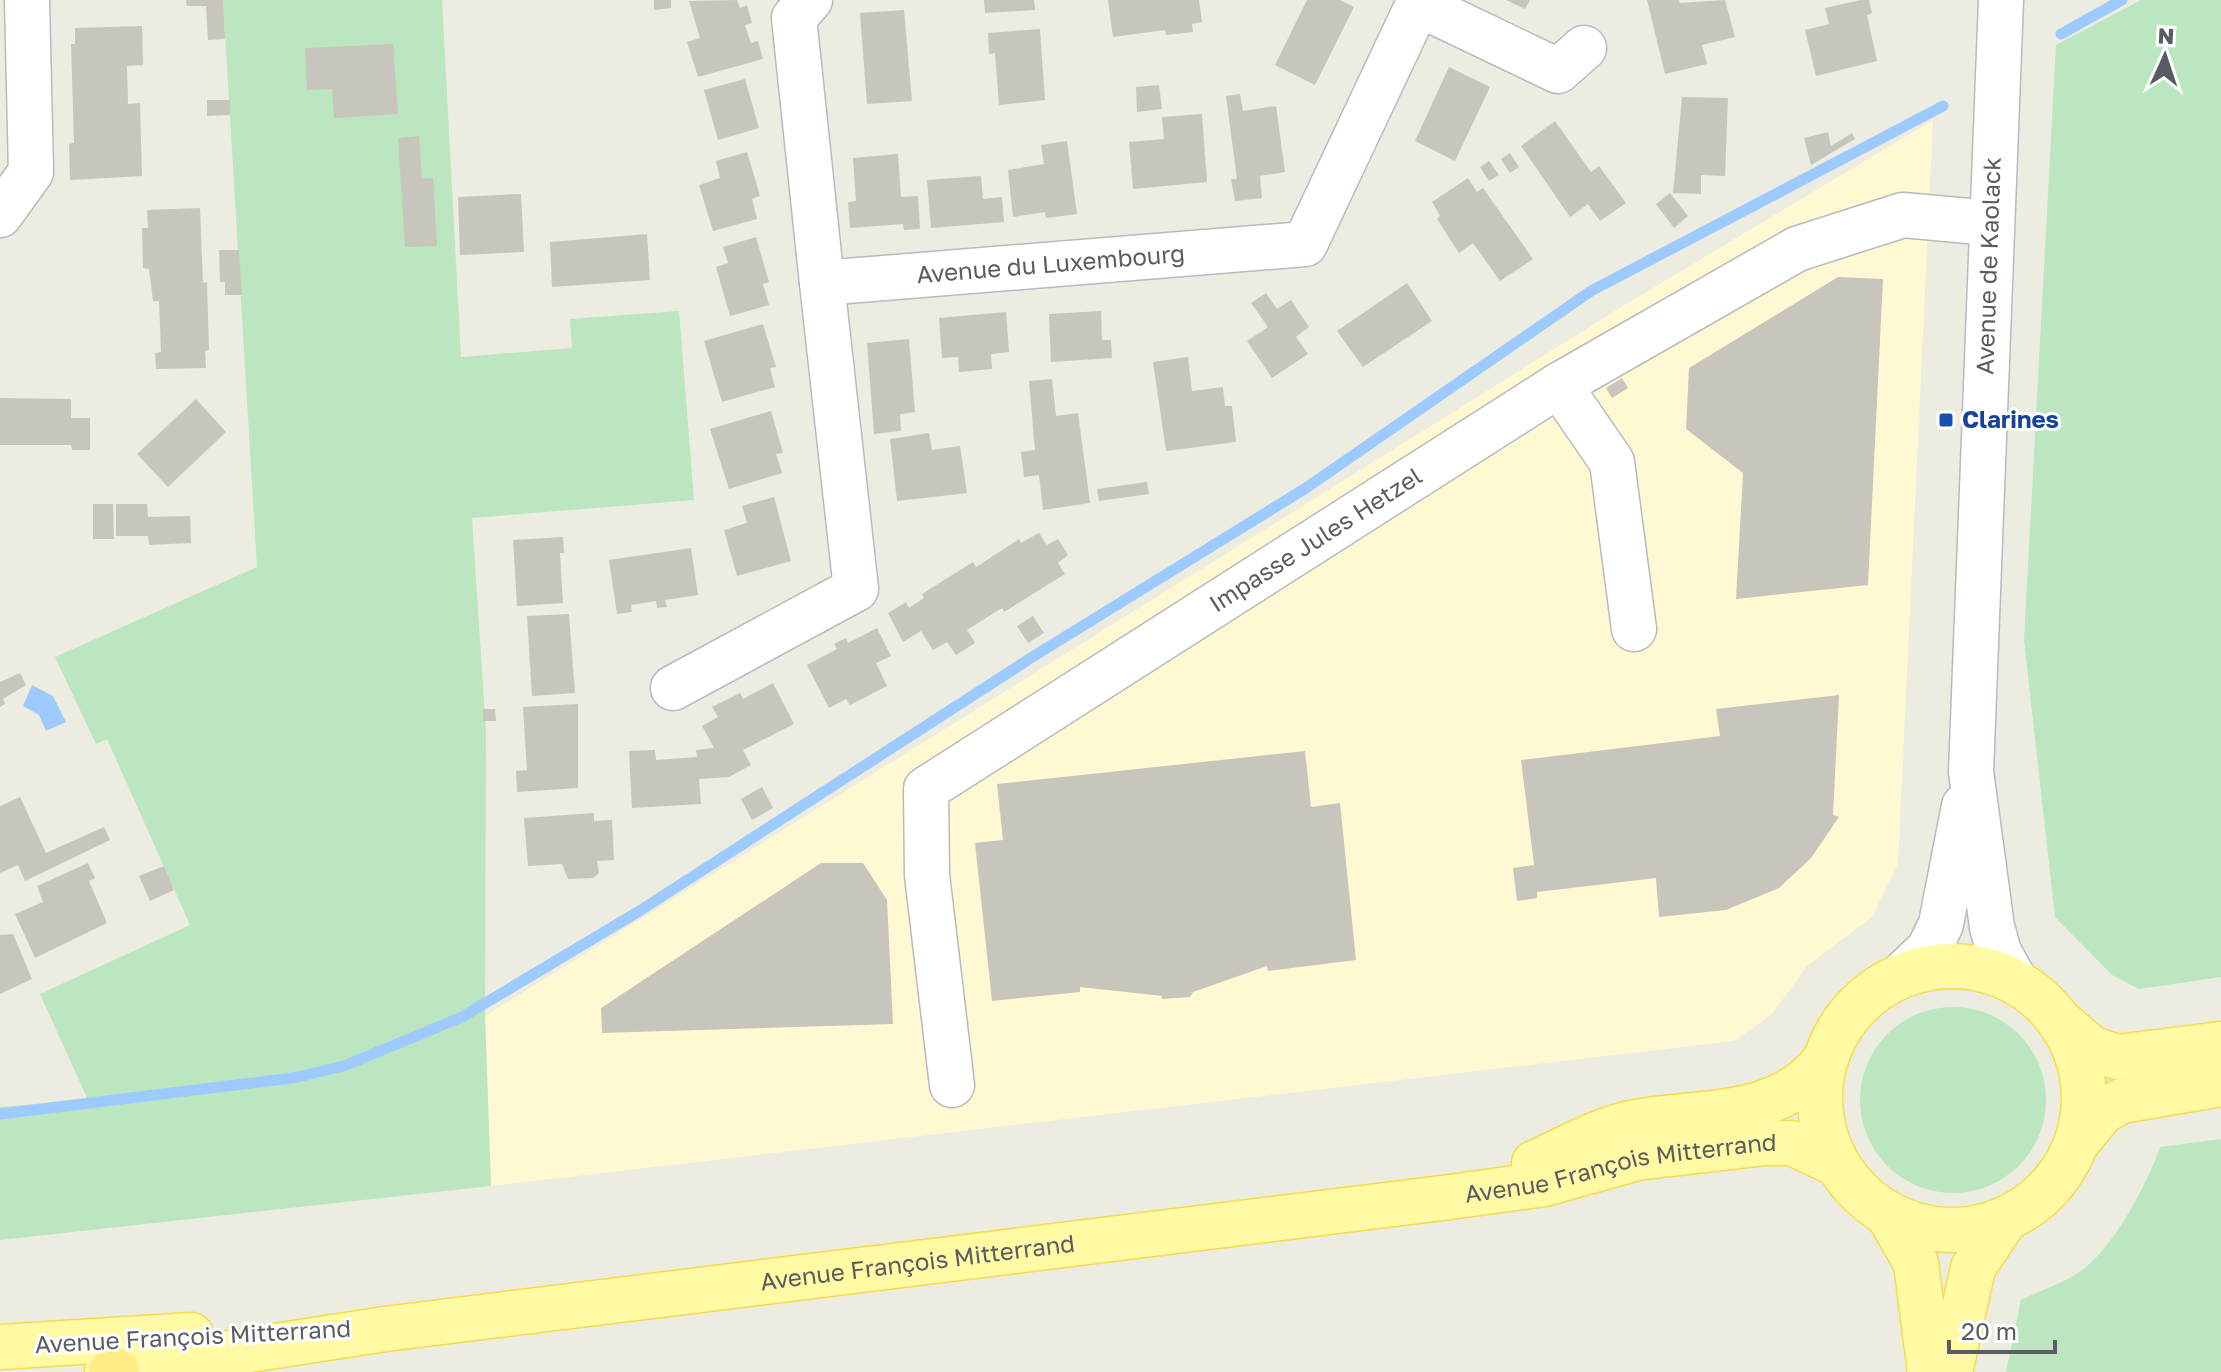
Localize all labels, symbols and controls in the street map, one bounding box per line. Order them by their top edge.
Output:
north arrow [2125,16,2205,96]
text: N [2157,22,2175,49]
street label: Avenue de Kaolack [1969,157,2006,375]
street label: Avenue du Luxembourg [915,238,1186,288]
place label: Clarines [1962,404,2059,433]
marker: Clarines [1937,411,1955,429]
street label: Impasse Jules Hetzel [1203,460,1427,617]
street label: Avenue François Mitterrand [1463,1127,1777,1208]
street label: Avenue François Mitterrand [758,1228,1076,1295]
scale bar [1949,1304,2055,1354]
street label: Avenue François Mitterrand [34,1313,352,1358]
text: 20 m [1961,1316,2017,1345]

